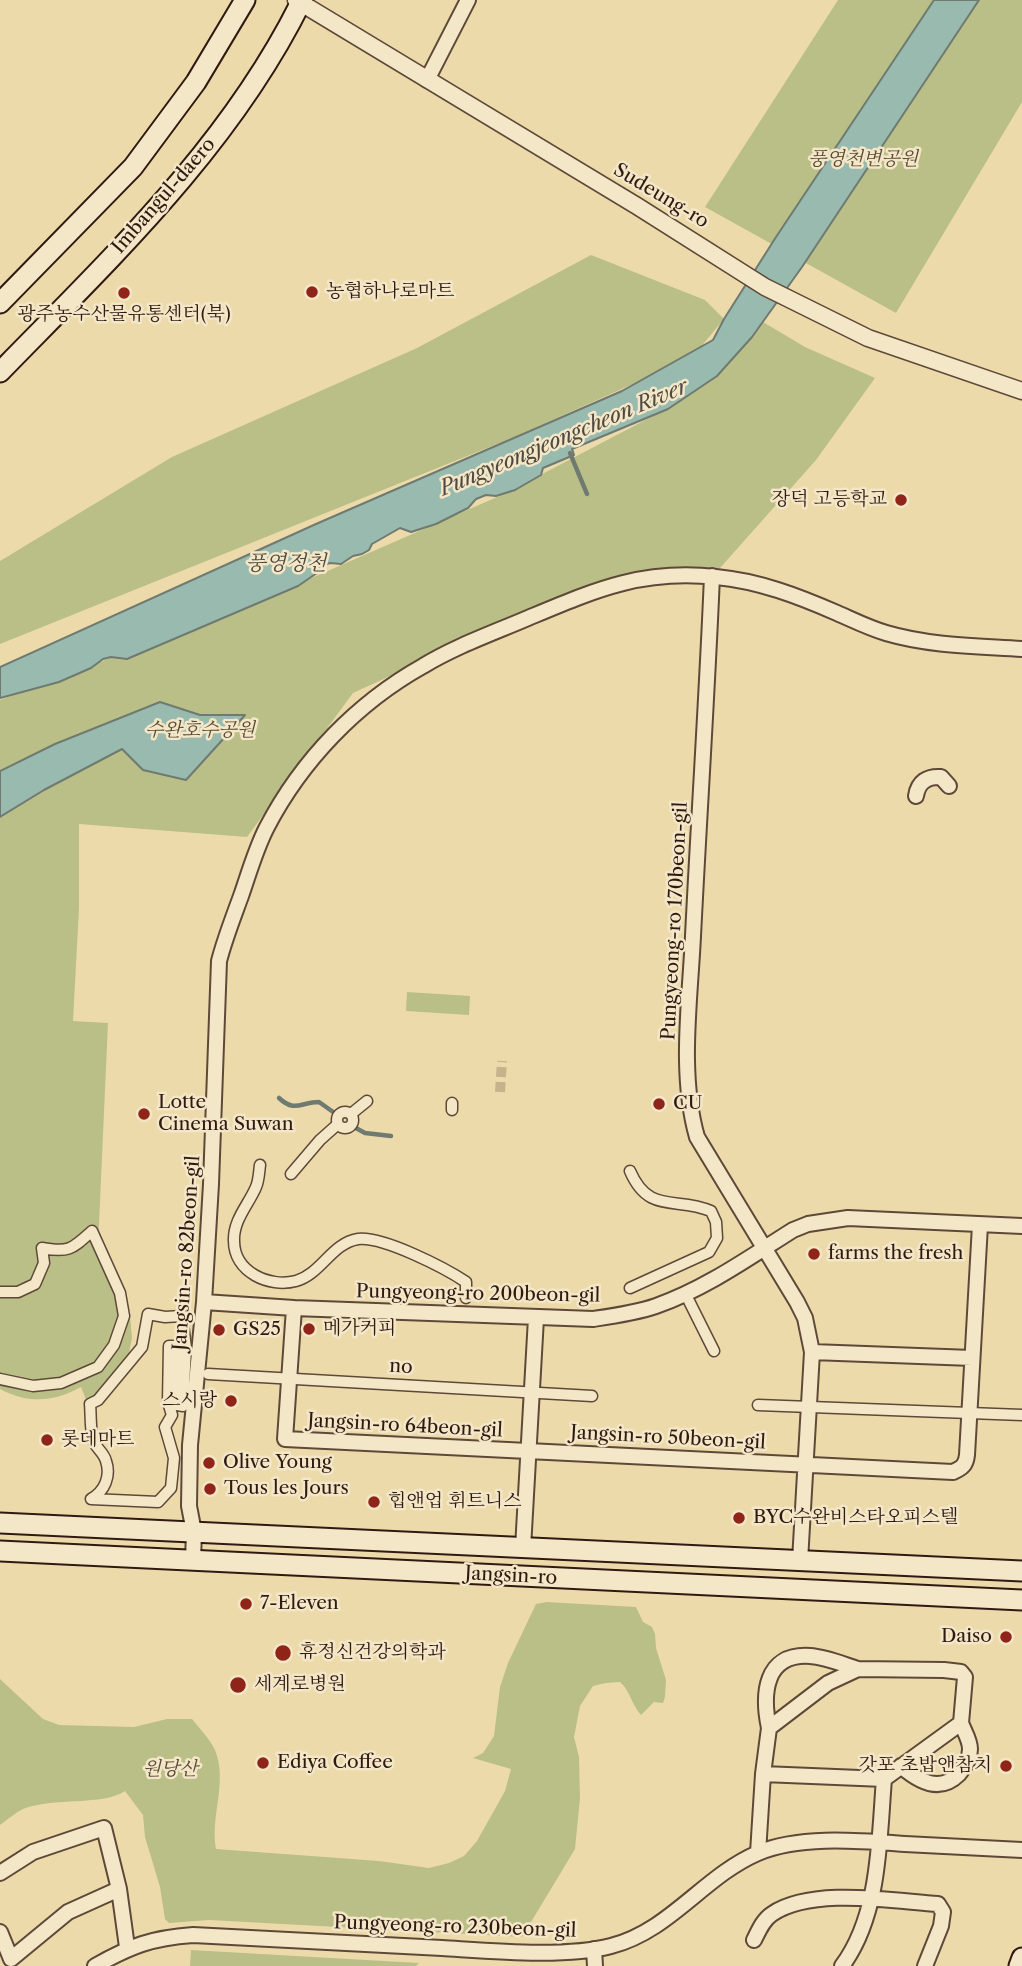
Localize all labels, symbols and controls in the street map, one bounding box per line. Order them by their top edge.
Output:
street label: Imbangul-daero [108,133,220,259]
park label: 풍영천변공원 [808,149,918,171]
street label: Sudeung-ro [609,159,713,233]
place label: 농협하나로마트 [326,281,454,303]
marker: 농협하나로마트 [304,284,320,300]
marker: 광주농수산물유통센터(북) [116,285,132,301]
place label: 광주농수산물유통센터(북) [17,304,231,326]
water label: Pungyeongjeongcheon River [436,374,692,502]
place label: 장덕 고등학교 [772,489,887,511]
marker: 장덕 고등학교 [893,492,909,508]
water label: 풍영정천 [245,551,327,577]
park label: 수완호수공원 [145,720,255,742]
street label: Pungyeong-ro 170beon-gil [657,801,693,1041]
place label: Lotte Cinema Suwan [158,1092,294,1136]
place label: CU [673,1093,702,1115]
marker: CU [651,1096,667,1112]
marker: Lotte Cinema Suwan [136,1106,152,1122]
street label: Jangsin-ro 82beon-gil [169,1155,205,1351]
place label: farms the fresh [828,1243,963,1265]
marker: farms the fresh [806,1246,822,1262]
street label: Pungyeong-ro 200beon-gil [356,1280,600,1308]
place label: 메가커피 [323,1318,396,1340]
place label: GS25 [233,1319,281,1341]
marker: 메가커피 [301,1321,317,1337]
marker: GS25 [211,1322,227,1338]
street label: no [389,1355,413,1379]
place label: 스시랑 [162,1390,217,1412]
marker: 스시랑 [223,1393,239,1409]
street label: Jangsin-ro 64beon-gil [307,1410,503,1442]
street label: Jangsin-ro 50beon-gil [570,1421,766,1455]
place label: 롯데마트 [61,1429,134,1451]
marker: 롯데마트 [39,1432,55,1448]
place label: Olive Young [223,1452,332,1474]
marker: Olive Young [201,1455,217,1471]
place label: Tous les Jours [224,1478,349,1500]
marker: Tous les Jours [202,1481,218,1497]
place label: 힙앤업 휘트니스 [388,1491,522,1513]
marker: 힙앤업 휘트니스 [366,1494,382,1510]
place label: BYC수완비스타오피스텔 [753,1507,958,1529]
marker: BYC수완비스타오피스텔 [731,1510,747,1526]
street label: Jangsin-ro [464,1562,558,1590]
place label: 7-Eleven [260,1593,339,1615]
marker: 7-Eleven [238,1596,254,1612]
place label: Daiso [941,1626,992,1648]
marker: Daiso [998,1629,1014,1645]
place label: 휴정신건강의학과 [299,1642,446,1664]
marker: 휴정신건강의학과 [273,1643,293,1663]
place label: 세계로병원 [254,1674,346,1696]
marker: 세계로병원 [228,1675,248,1695]
place label: Ediya Coffee [277,1752,393,1774]
marker: Ediya Coffee [255,1755,271,1771]
place label: 갓포 초밥앤참치 [858,1755,992,1777]
marker: 갓포 초밥앤참치 [998,1758,1014,1774]
park label: 원당산 [142,1759,198,1781]
street label: Pungyeong-ro 230beon-gil [333,1911,577,1943]

